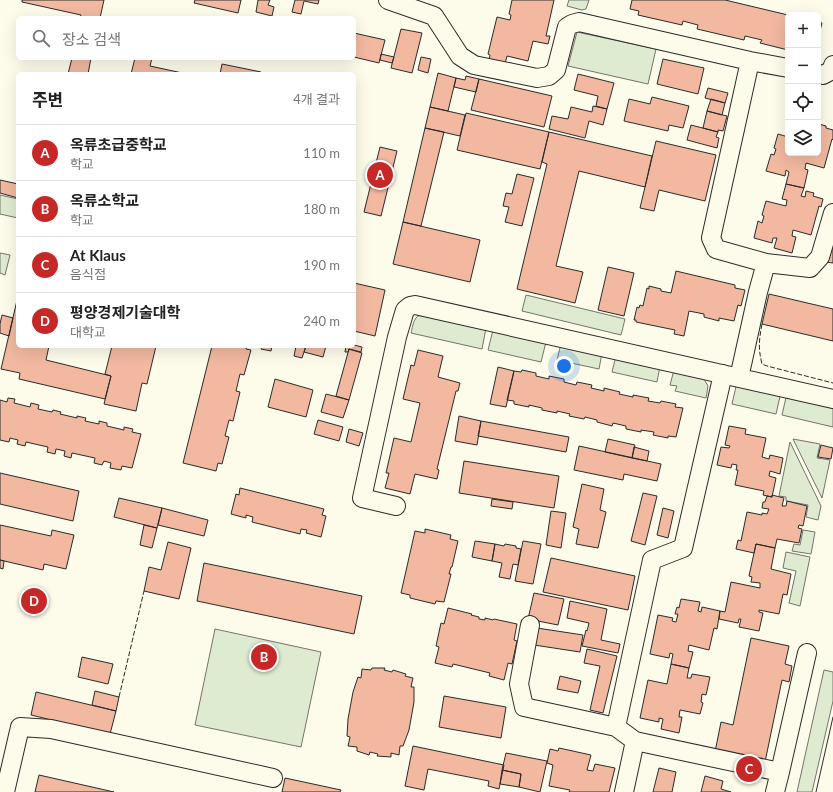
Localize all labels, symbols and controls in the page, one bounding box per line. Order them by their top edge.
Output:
map controls [785,12,821,156]
button: + [785,12,821,48]
search box [16,16,356,60]
icon: search [30,27,52,49]
text: 장소 검색 [62,30,121,48]
button: − [785,48,821,84]
button: locate [785,84,821,120]
text: 주변 [32,89,63,110]
text: 4개 결과 [293,91,340,107]
button: layers [785,120,821,156]
text: 옥류초급중학교 [70,135,167,153]
text: A [40,145,50,161]
text: 110 m [303,145,340,161]
text: 학교 [70,156,94,172]
pin: A [367,160,393,190]
text: 옥류소학교 [70,191,139,209]
text: B [41,201,49,217]
text: 180 m [303,201,340,217]
text: 학교 [70,212,94,228]
text: At Klaus [70,246,126,264]
text: C [41,257,49,273]
text: 190 m [303,257,340,273]
text: 음식점 [70,266,106,282]
text: 평양경제기술대학 [70,303,180,321]
text: D [40,313,50,329]
text: 240 m [303,313,340,329]
text: 대학교 [70,324,106,340]
your location [554,356,574,376]
pin: D [21,586,47,616]
pin: B [251,642,277,672]
pin: C [736,754,762,784]

